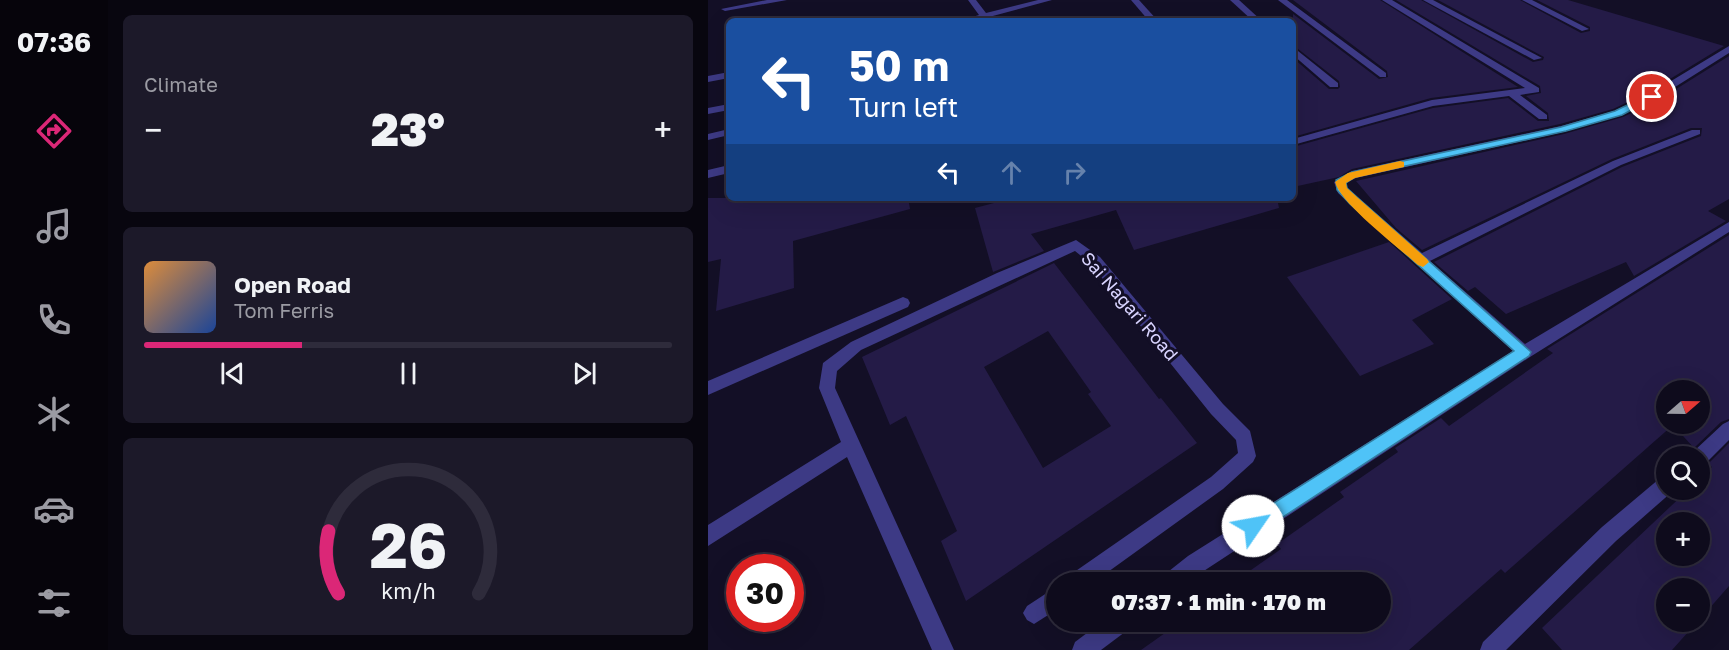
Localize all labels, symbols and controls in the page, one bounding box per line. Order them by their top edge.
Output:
text: 07:36 [17,26,91,58]
text: 50 m [849,40,949,90]
icon: left [750,42,828,120]
pin [1626,71,1677,122]
text: Climate [144,72,218,96]
icon: arrive [1635,80,1668,113]
text: Turn left [849,91,958,123]
text: 23° [371,102,445,156]
icon: directions [33,110,75,152]
text: − [144,110,162,149]
text: + [654,110,672,149]
icon: left [932,156,965,189]
icon: ahead [995,156,1028,189]
icon: right [1058,156,1091,189]
icon: music [33,205,75,247]
street label: Sai Nagari Road [1077,247,1183,365]
text: Open Road [234,271,351,298]
text: Tom Ferris [234,298,334,322]
icon: phone [33,299,75,341]
icon: previous [216,357,249,390]
icon: pause [392,357,425,390]
icon: next [568,357,601,390]
north arrow [1656,380,1710,434]
map controls [1656,380,1710,632]
icon: climate [33,393,75,435]
button: search [1656,446,1710,500]
icon: car [33,488,75,530]
position arrow [1221,494,1285,558]
text: 26 [369,507,447,582]
button: + [1656,512,1710,566]
speed limit sign: 30 [726,554,804,632]
text: km/h [381,578,435,604]
button: − [1656,578,1710,632]
icon: filters [33,582,75,624]
text: 07:37 · 1 min · 170 m [1111,588,1326,615]

